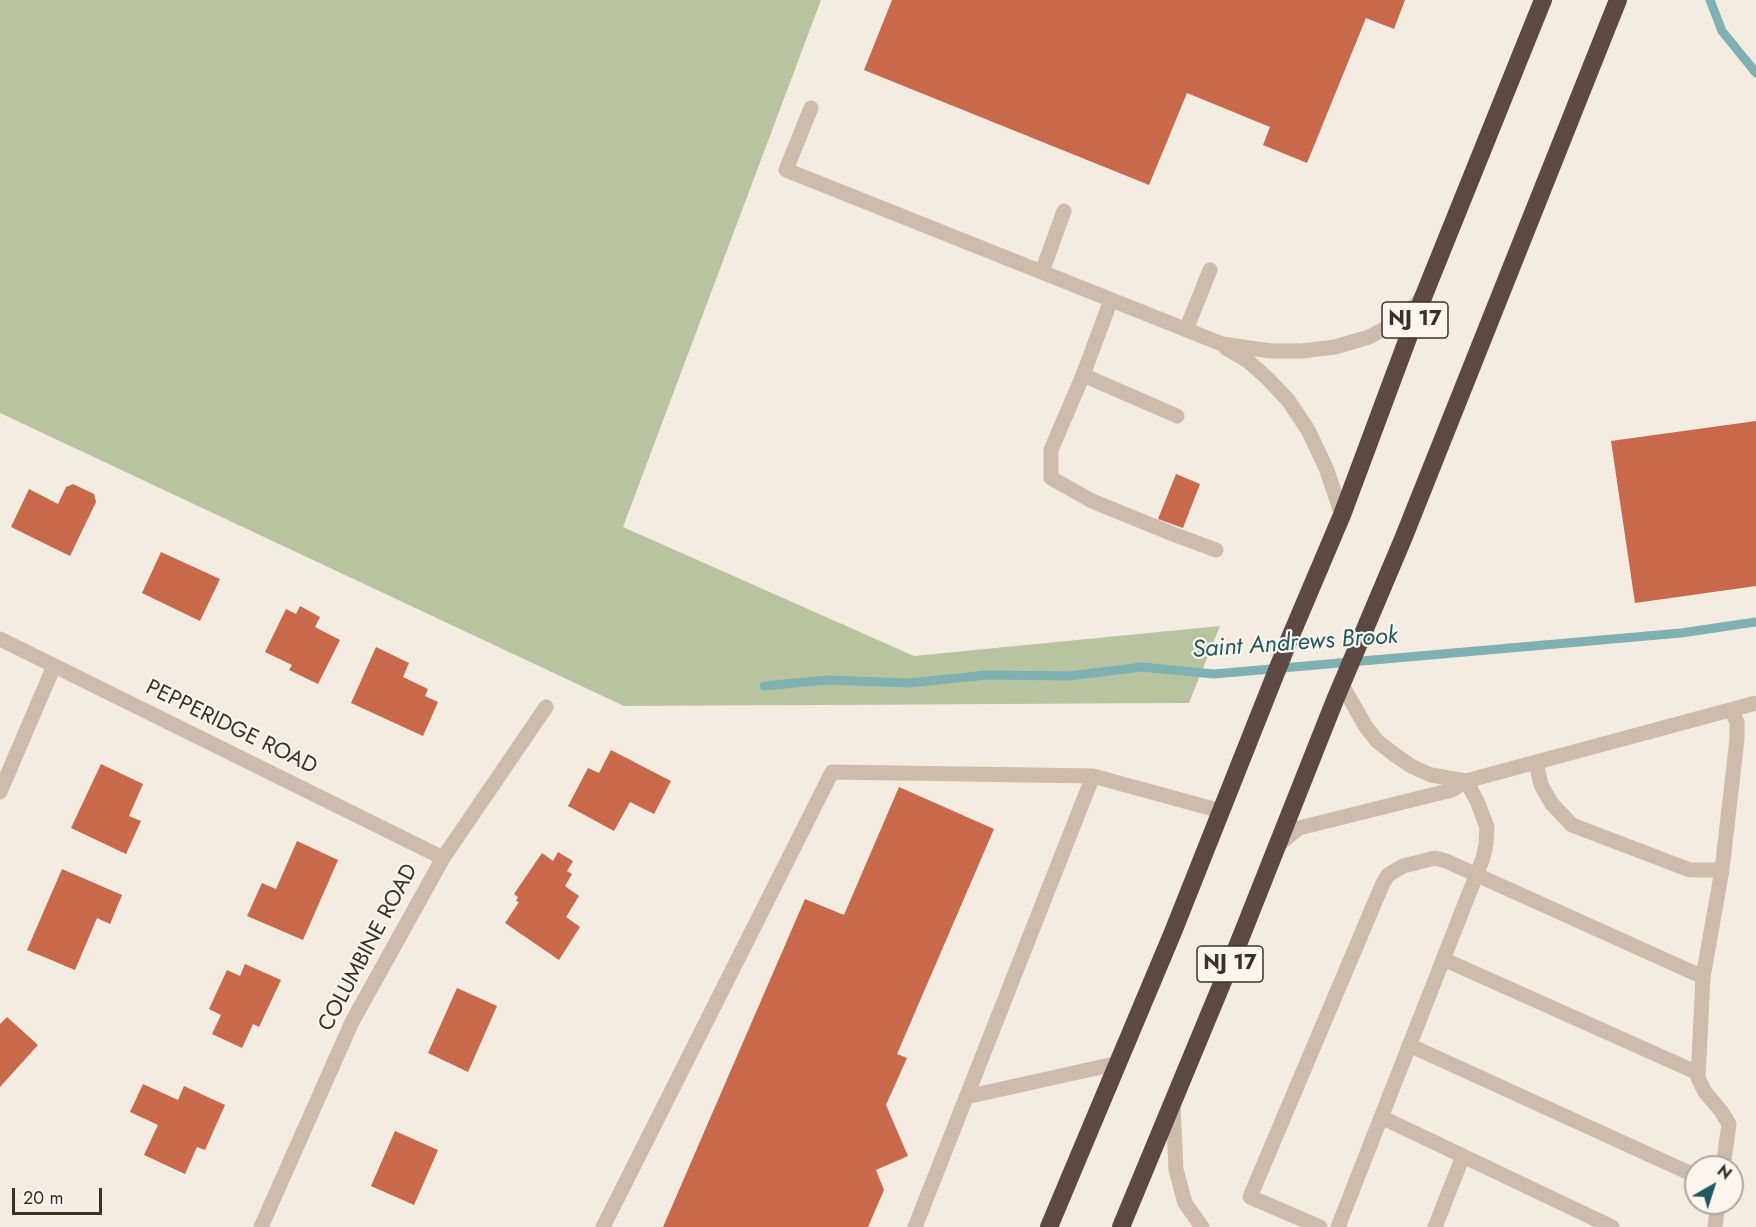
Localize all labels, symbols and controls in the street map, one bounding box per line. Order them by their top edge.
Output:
road number: NJ 17 [1382,302,1448,338]
water label: Saint Andrews Brook [1191,622,1399,666]
street label: PEPPERIDGE ROAD [141,675,321,781]
street label: COLUMBINE ROAD [314,860,424,1036]
road number: NJ 17 [1197,946,1263,982]
north arrow [1684,1155,1744,1215]
text: N [1712,1159,1737,1185]
scale bar [15,1176,105,1214]
text: 20 m [23,1185,63,1211]

